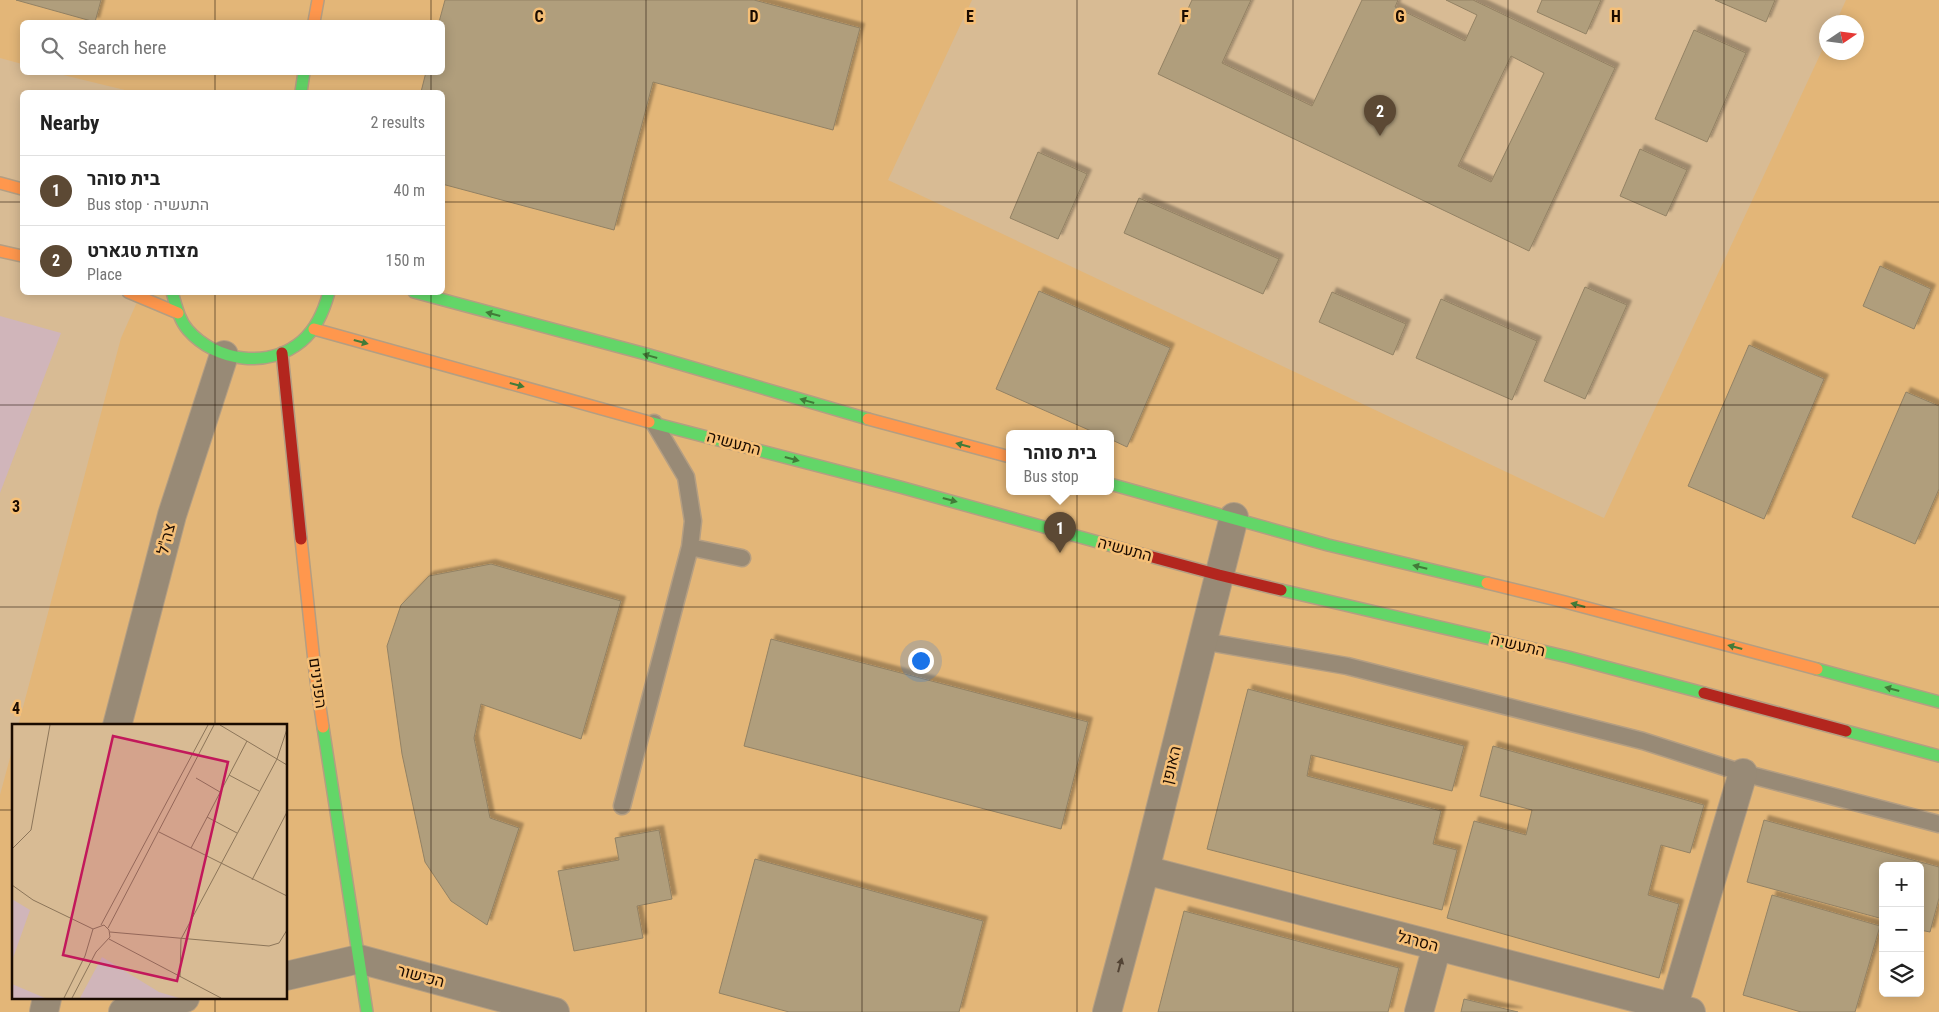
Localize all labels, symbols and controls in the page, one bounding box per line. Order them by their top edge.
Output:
text: C [534,7,544,26]
text: D [749,7,759,26]
text: E [966,7,974,26]
text: F [1181,7,1189,26]
text: G [1395,7,1405,26]
text: H [1611,7,1621,26]
north arrow [1819,15,1864,60]
search box [20,20,445,75]
icon: search [38,34,66,62]
text: Search here [78,36,166,59]
pin: 2 [1364,95,1396,136]
text: Nearby [40,111,99,135]
text: 2 results [370,113,425,132]
text: בית סוהר [87,167,160,190]
text: 1 [52,181,60,200]
text: 40 m [393,181,425,200]
text: Bus stop · התעשיה [87,195,209,214]
text: מצודת טגארט [87,239,199,262]
text: 2 [52,251,60,270]
text: 150 m [386,251,425,270]
text: Place [87,265,122,284]
one-way arrow [486,309,501,317]
one-way arrow [353,338,368,346]
one-way arrow [643,351,658,359]
one-way arrow [510,381,525,389]
one-way arrow [799,396,814,404]
street label: התעשיה [705,427,763,459]
popup [1006,430,1114,495]
one-way arrow [955,441,970,449]
text: בית סוהר [1024,441,1096,464]
one-way arrow [785,455,800,463]
text: Bus stop [1024,467,1079,486]
text: 3 [12,497,20,516]
one-way arrow [942,497,957,505]
pin: 1 [1044,512,1076,553]
street label: צה"ל [153,521,179,557]
street label: התעשיה [1096,533,1154,565]
one-way arrow [1413,563,1428,571]
one-way arrow [1570,601,1585,609]
street label: התעשיה [1489,629,1547,661]
one-way arrow [1727,643,1742,651]
your location [908,648,934,674]
street label: הפנינים [305,656,331,710]
one-way arrow [1884,685,1899,693]
text: 4 [12,699,20,718]
inset map [12,724,288,1000]
street label: האופן [1157,744,1185,786]
map controls [1879,862,1924,997]
button: + [1879,862,1924,907]
button: − [1879,907,1924,952]
street label: הסרגל [1395,926,1441,956]
button: layers [1879,952,1924,997]
one-way arrow [1116,957,1124,972]
street label: הכישור [395,961,447,991]

